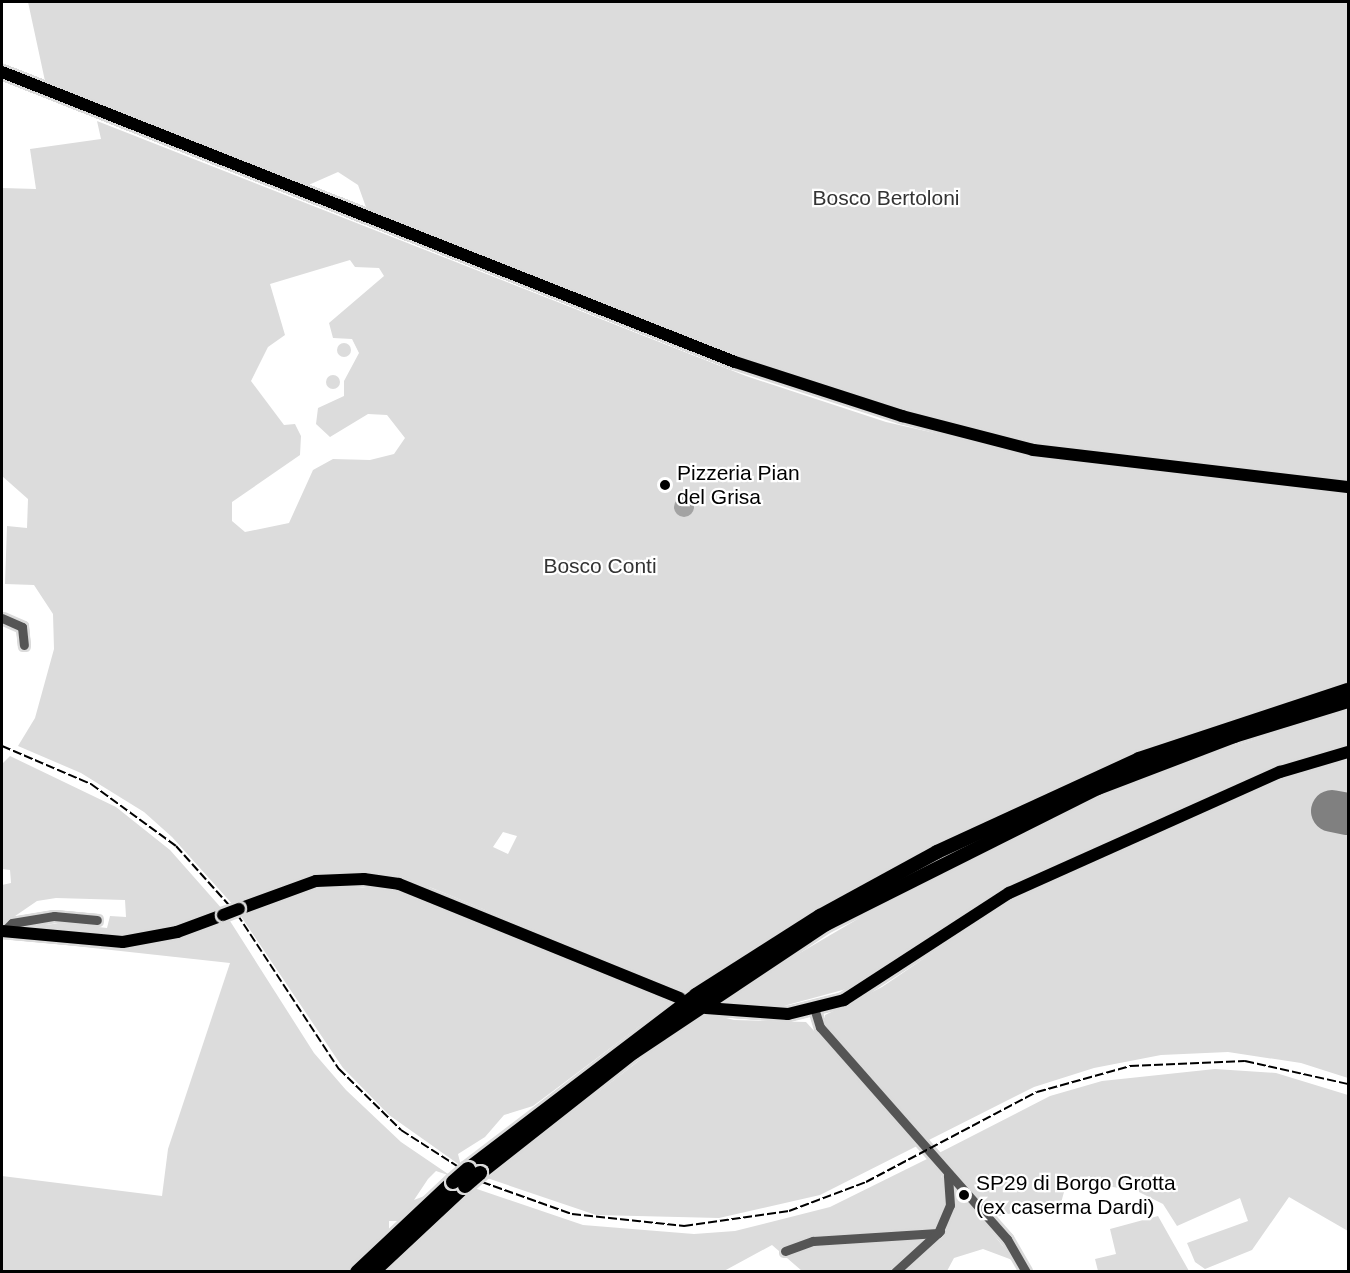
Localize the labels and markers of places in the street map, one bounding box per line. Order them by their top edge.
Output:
place label: Pizzeria Pian del Grisa [677,460,800,510]
marker: Pizzeria Pian del Grisa [658,478,672,492]
place label: SP29 di Borgo Grotta (ex caserma Dardi) [976,1170,1176,1220]
marker: SP29 di Borgo Grotta (ex caserma Dardi) [957,1188,971,1202]

